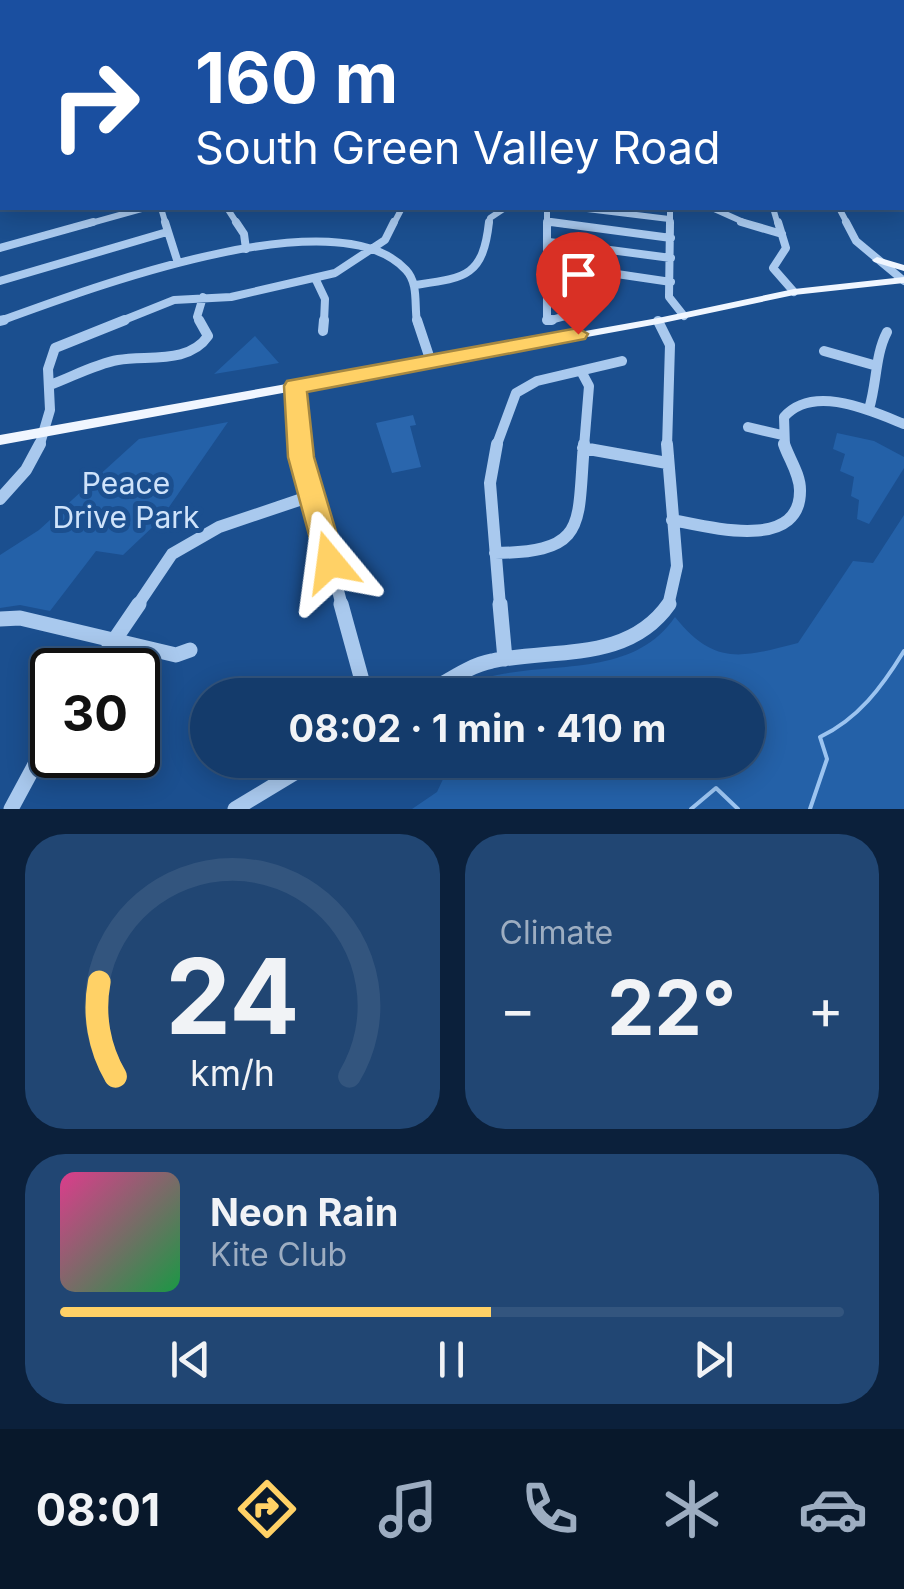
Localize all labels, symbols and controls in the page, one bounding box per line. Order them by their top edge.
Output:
text: 160 m [195,35,398,120]
icon: right [30,40,160,170]
text: South Green Valley Road [195,120,721,175]
pin [536,232,621,335]
icon: arrive [551,247,606,302]
park label: Peace Drive Park [52,465,200,535]
position arrow [278,510,382,614]
speed limit sign: 30 [30,648,160,778]
text: 08:02 · 1 min · 410 m [289,705,666,751]
text: Climate [500,913,613,952]
text: 24 [165,933,299,1059]
text: 22° [607,962,736,1053]
text: − [500,976,536,1042]
text: + [808,976,844,1042]
text: km/h [190,1051,275,1095]
text: Neon Rain [210,1189,398,1235]
text: Kite Club [210,1235,347,1274]
icon: previous [163,1332,218,1387]
icon: pause [424,1332,479,1387]
icon: next [686,1332,741,1387]
icon: directions [232,1474,302,1544]
icon: music [373,1474,443,1544]
icon: phone [515,1474,585,1544]
icon: climate [657,1474,727,1544]
icon: car [798,1474,868,1544]
text: 08:01 [36,1482,160,1537]

